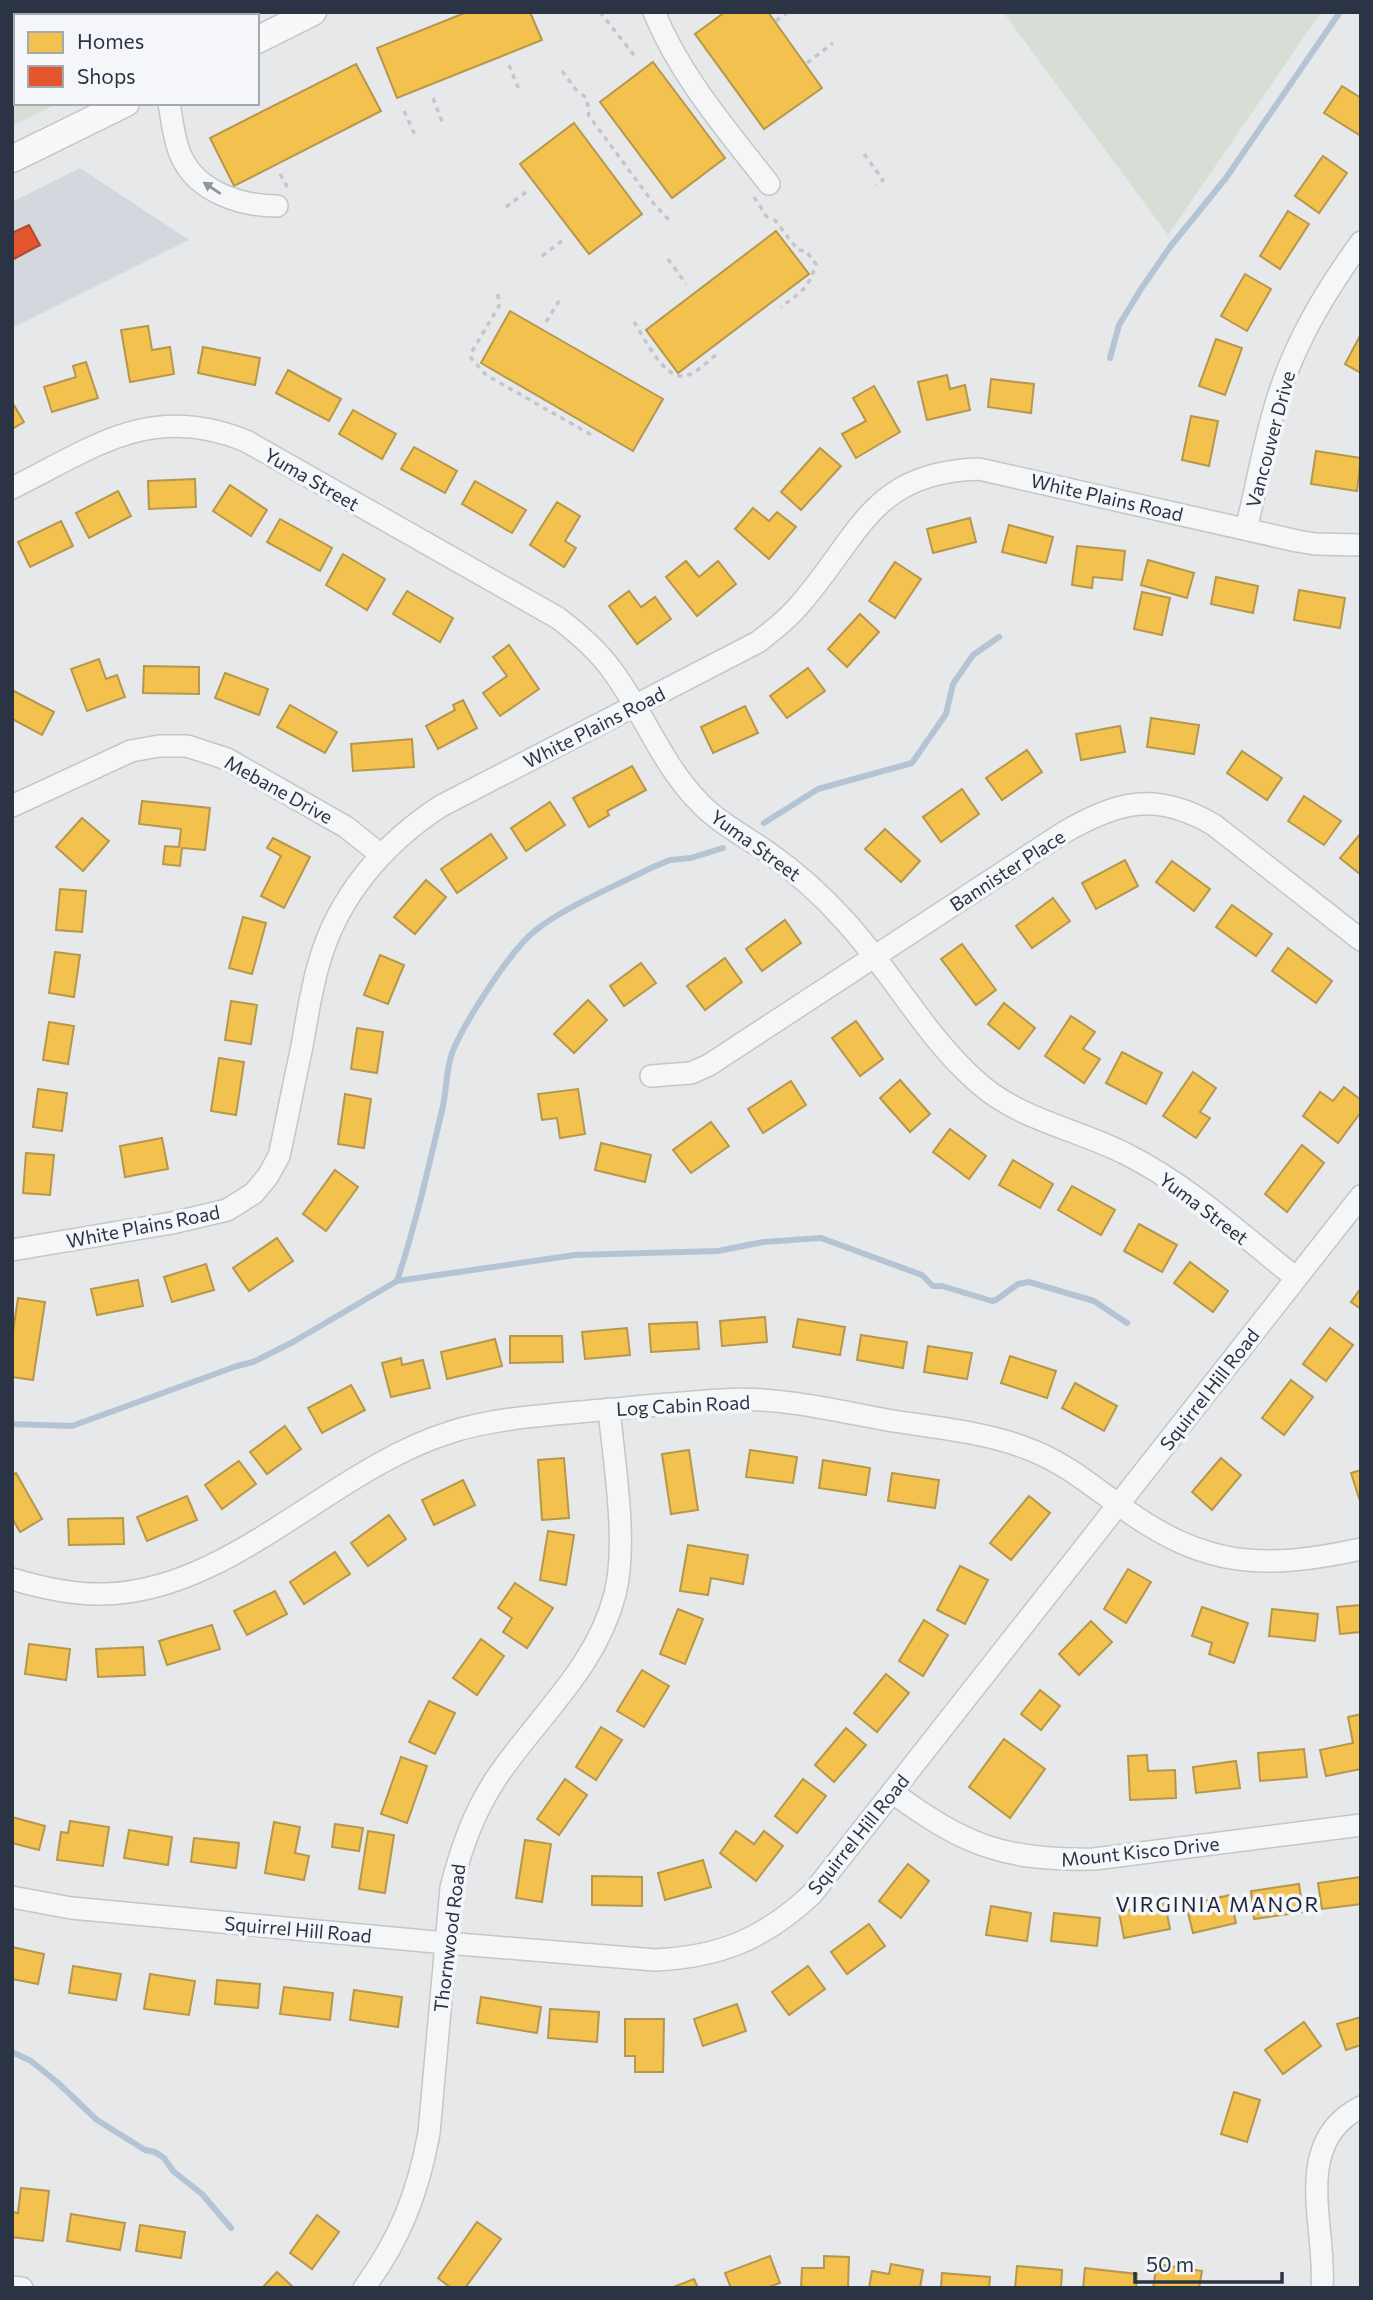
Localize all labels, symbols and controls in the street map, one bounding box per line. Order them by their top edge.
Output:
legend [14,14,259,105]
text: Homes [77,28,144,53]
text: Shops [77,63,136,88]
one-way arrow [202,182,222,195]
street label: Vancouver Drive [1241,368,1299,510]
street label: Yuma Street [260,443,364,515]
street label: White Plains Road [1029,468,1185,526]
street label: White Plains Road [519,681,669,773]
street label: Mebane Drive [221,750,337,828]
street label: Yuma Street [706,805,806,885]
street label: Bannister Place [945,824,1069,916]
street label: Yuma Street [1155,1167,1253,1249]
street label: White Plains Road [64,1200,222,1252]
street label: Squirrel Hill Road [1154,1324,1264,1454]
street label: Log Cabin Road [615,1390,751,1420]
street label: Squirrel Hill Road [803,1769,913,1899]
street label: Mount Kisco Drive [1060,1831,1220,1871]
street label: Thornwood Road [428,1863,470,2013]
district label: VIRGINIA MANOR [1115,1891,1321,1916]
street label: Squirrel Hill Road [223,1911,373,1947]
scale bar [1135,2240,1282,2284]
text: 50 m [1146,2251,1194,2276]

